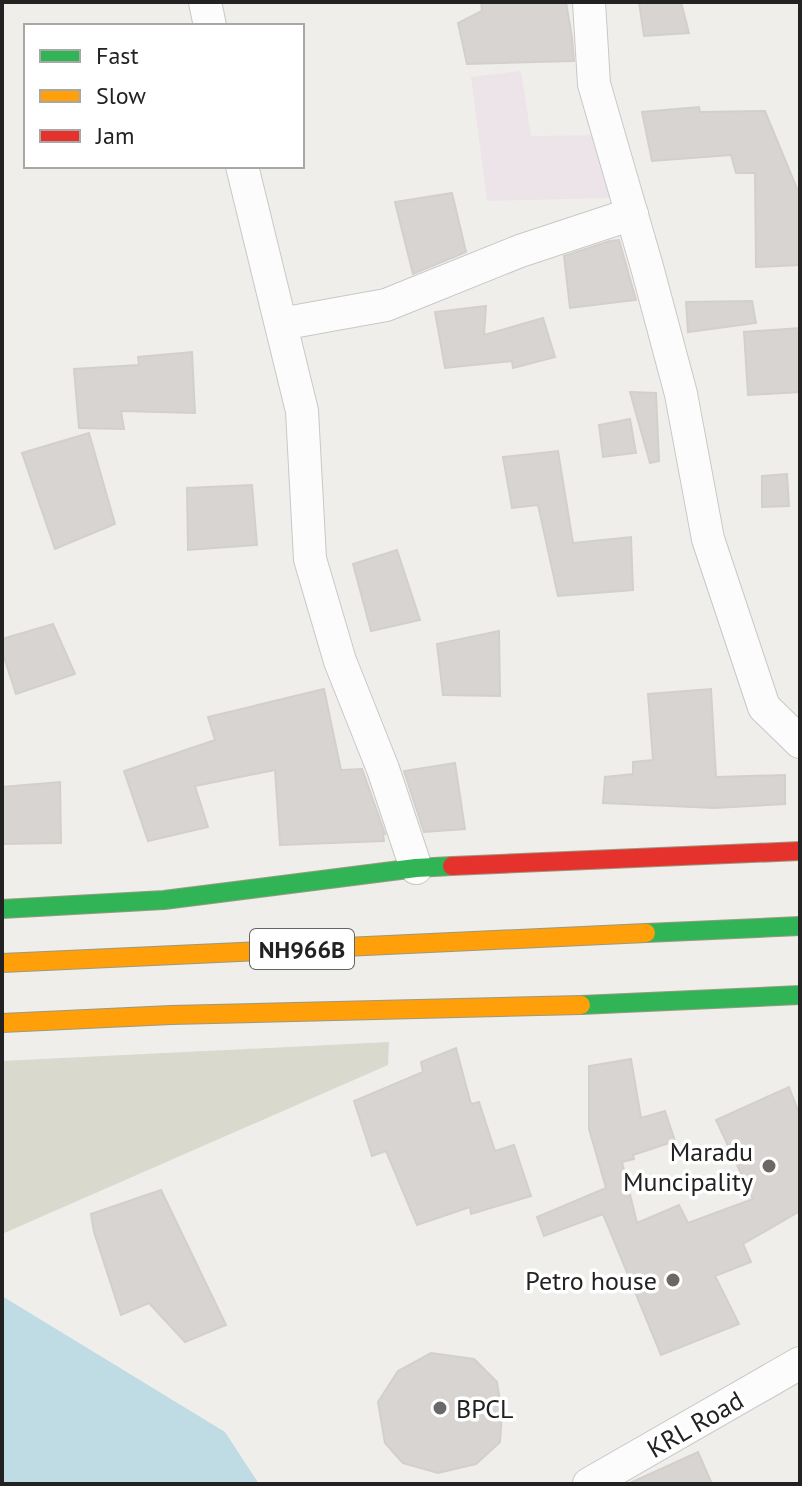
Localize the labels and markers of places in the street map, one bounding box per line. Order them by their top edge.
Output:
place label: Maradu Muncipality [623,1135,753,1198]
marker: Maradu Muncipality [760,1157,778,1175]
place label: Petro house [525,1264,657,1297]
marker: Petro house [664,1271,682,1289]
place label: BPCL [456,1392,514,1425]
marker: BPCL [431,1399,449,1417]

